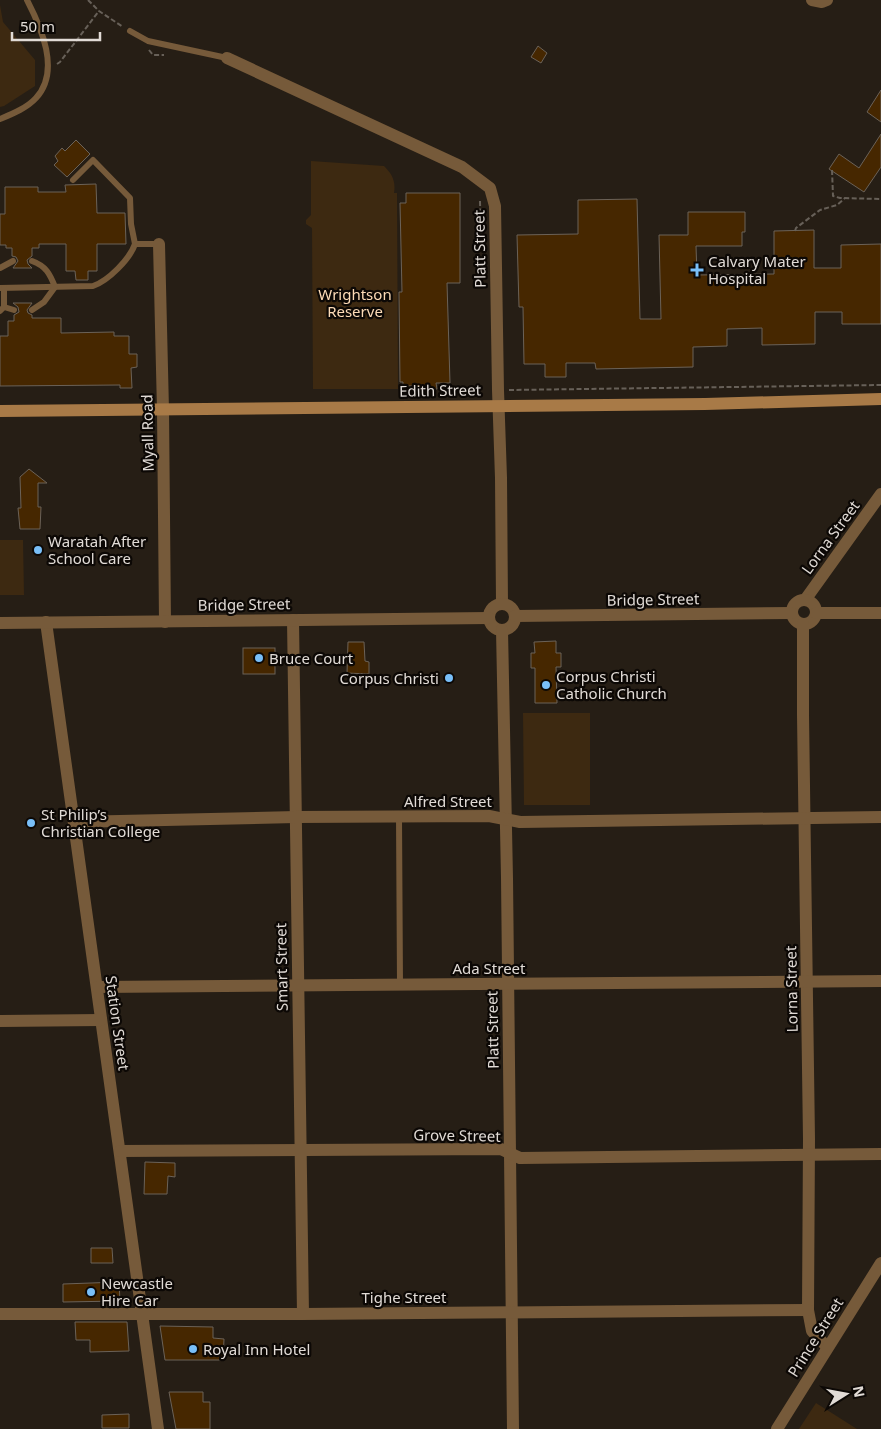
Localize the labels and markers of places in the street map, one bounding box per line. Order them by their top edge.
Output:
place label: Calvary Mater Hospital [708,251,806,288]
marker: Calvary Mater Hospital [690,263,704,277]
place label: Waratah After School Care [48,531,146,568]
marker: Waratah After School Care [32,544,44,556]
place label: Bruce Court [269,648,354,668]
marker: Bruce Court [253,652,265,664]
place label: Corpus Christi Catholic Church [556,666,667,703]
place label: Corpus Christi [339,668,439,688]
marker: Corpus Christi [443,672,455,684]
marker: Corpus Christi Catholic Church [540,679,552,691]
place label: St Philip’s Christian College [41,804,160,841]
marker: St Philip’s Christian College [25,817,37,829]
place label: Newcastle Hire Car [101,1273,173,1310]
marker: Newcastle Hire Car [85,1286,97,1298]
place label: Royal Inn Hotel [203,1339,310,1359]
marker: Royal Inn Hotel [187,1343,199,1355]

